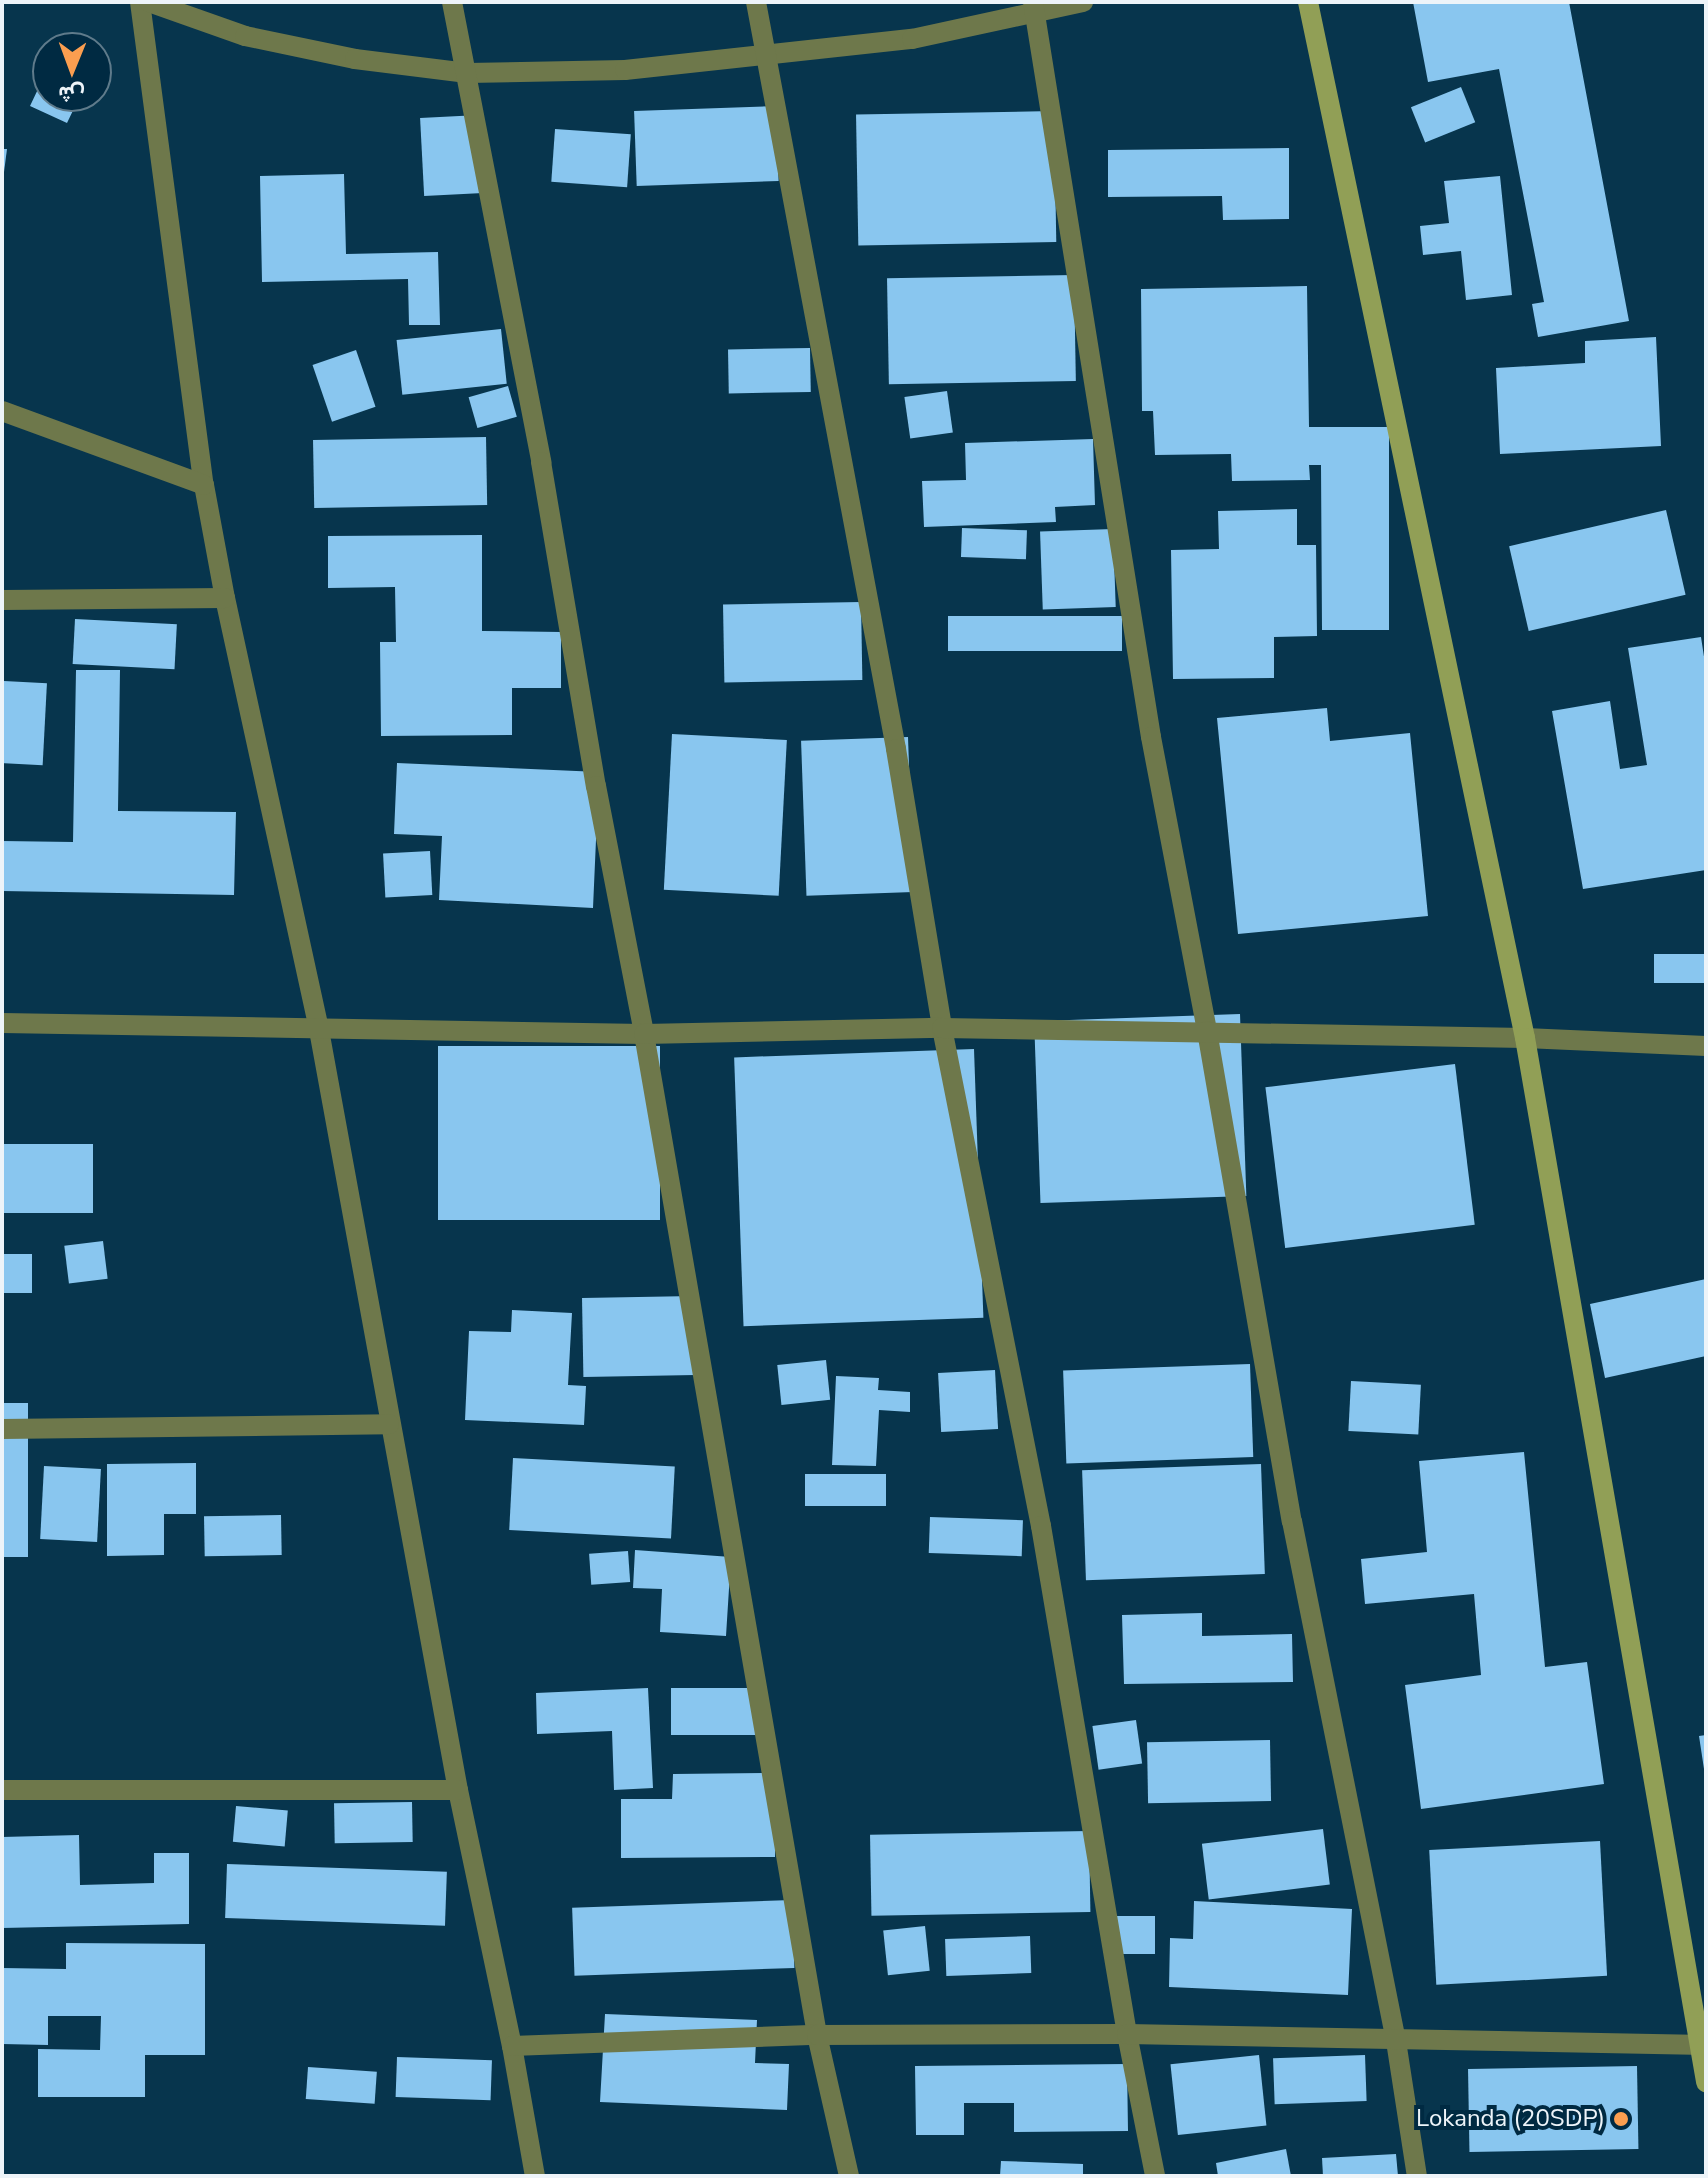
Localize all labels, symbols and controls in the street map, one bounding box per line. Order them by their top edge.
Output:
north arrow [32,32,112,112]
text: ش [58,79,85,109]
place label: Lokanda (20SDP) [1416,2105,1605,2133]
marker: Lokanda (20SDP) [1612,2110,1630,2128]

